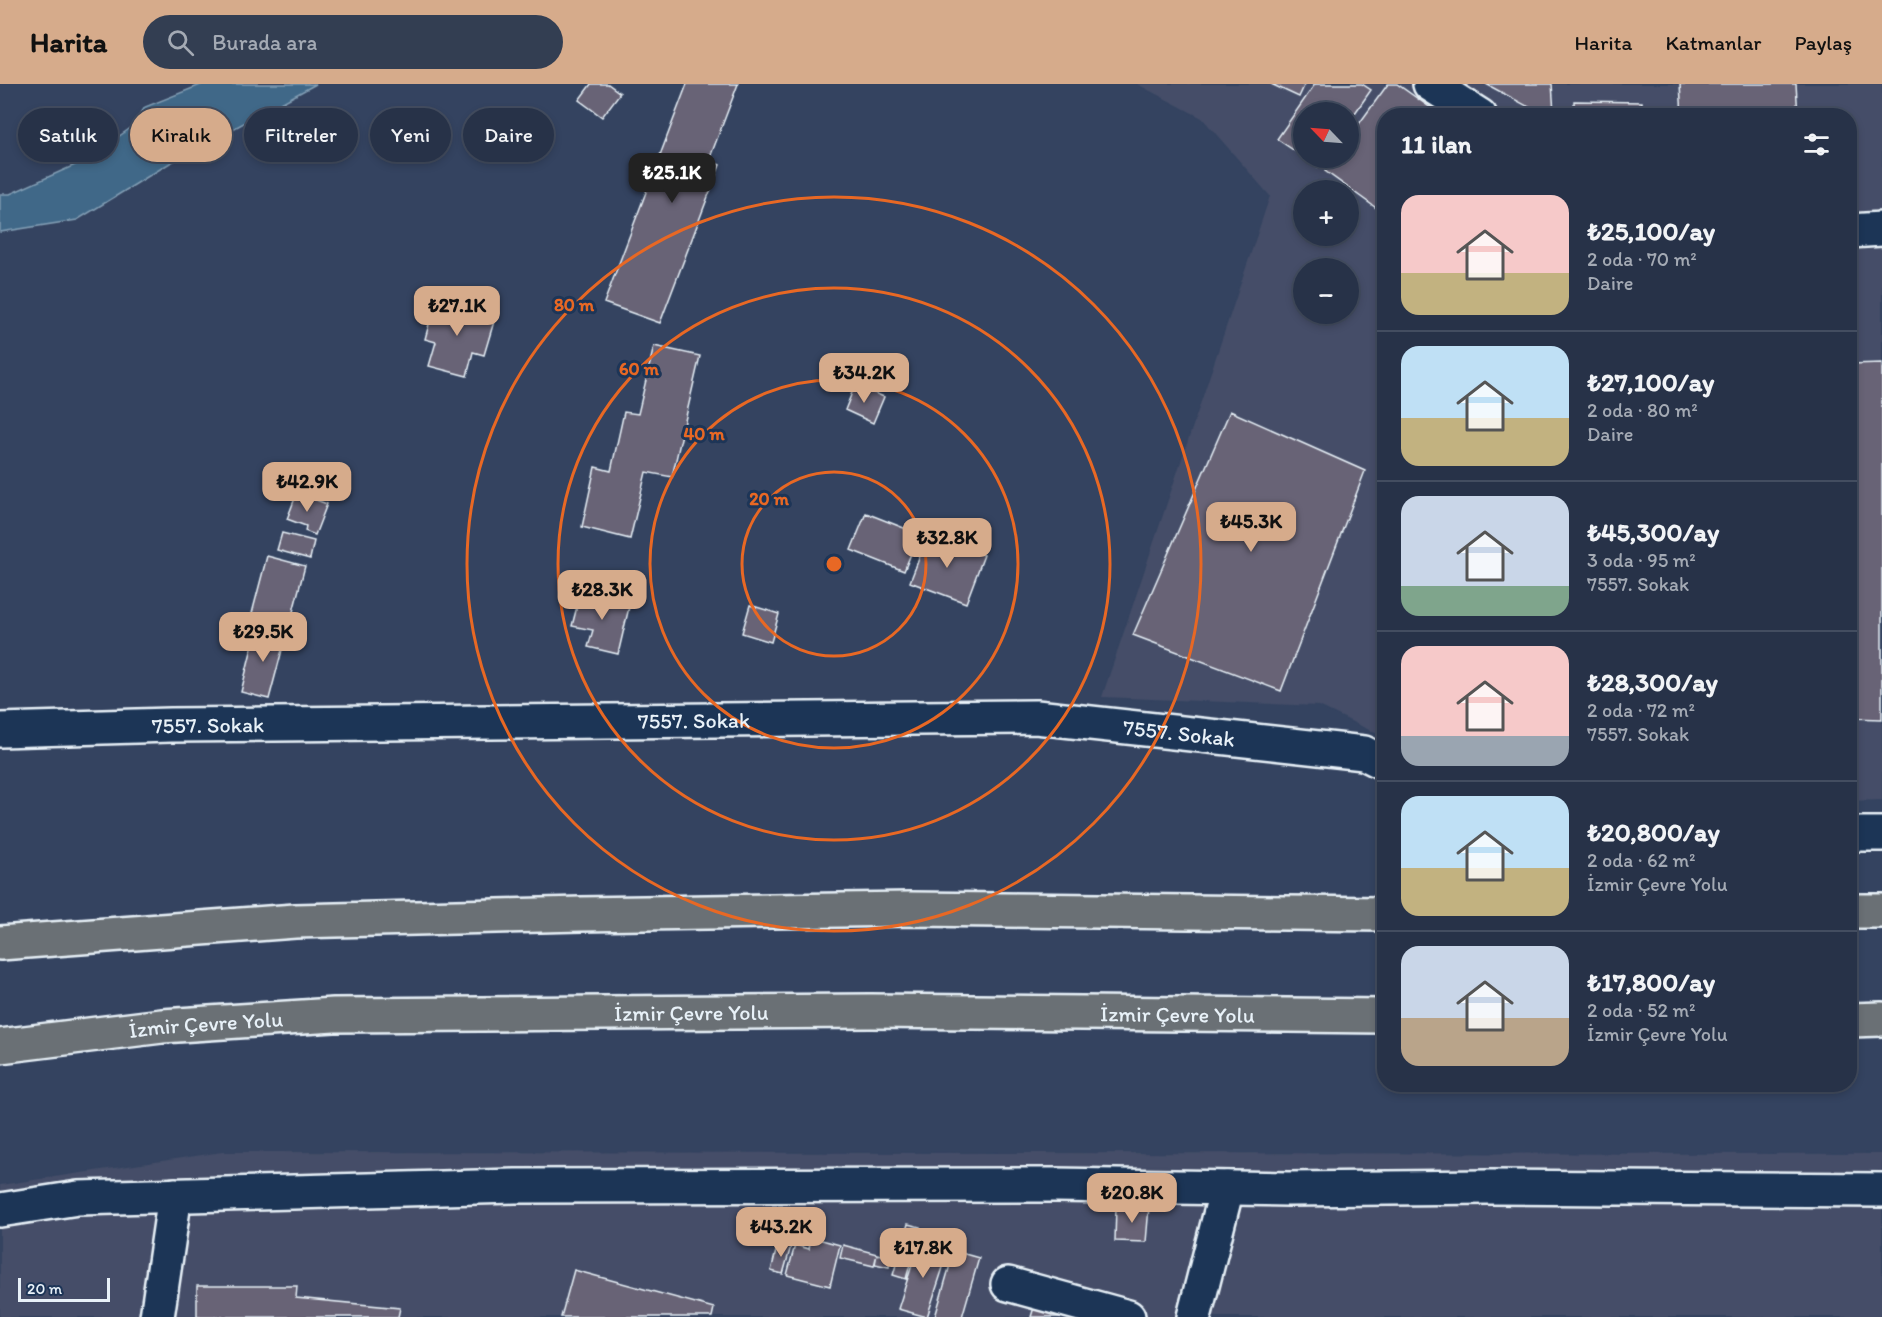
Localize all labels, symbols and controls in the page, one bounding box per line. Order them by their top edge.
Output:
search box [143,15,563,69]
text: Harita [30,25,107,59]
icon: search [164,26,197,59]
text: Burada ara [212,29,317,56]
text: Harita [1574,30,1632,55]
text: Katmanlar [1665,30,1761,55]
text: Paylaş [1794,30,1852,55]
north arrow [1293,102,1359,168]
map controls [1293,102,1359,324]
chip: Satılık [18,108,118,162]
chip: Kiralık [130,108,232,162]
chip: Filtreler [244,108,358,162]
chip: Yeni [370,108,451,162]
chip: Daire [463,108,554,162]
text: 11 ilan [1401,128,1472,160]
icon: filters [1800,128,1833,161]
pin: ₺25.1K [623,153,721,204]
text: ₺25.1K [643,160,701,184]
button: + [1293,180,1359,246]
text: ₺25,100/ay [1587,215,1715,247]
icon: home [1449,219,1521,291]
text: 2 oda · 70 m² [1587,247,1697,271]
button: − [1293,258,1359,324]
text: Daire [1587,271,1633,295]
pin: ₺27.1K [408,286,506,337]
text: ₺27.1K [428,293,486,317]
text: 80 m [554,294,595,316]
pin: ₺34.2K [815,353,913,404]
text: 60 m [619,358,660,380]
text: ₺34.2K [833,360,895,384]
text: ₺27,100/ay [1587,366,1714,398]
icon: home [1449,370,1521,442]
text: 2 oda · 80 m² [1587,398,1698,422]
text: Daire [1587,422,1633,446]
text: 40 m [683,423,725,445]
pin: ₺42.9K [258,462,356,513]
text: ₺42.9K [276,469,338,493]
text: 20 m [749,488,790,510]
pin: ₺45.3K [1202,502,1300,553]
text: ₺45.3K [1220,509,1282,533]
text: ₺45,300/ay [1587,516,1719,548]
pin: ₺32.8K [898,518,996,569]
icon: home [1449,520,1521,592]
text: ₺32.8K [917,525,977,549]
text: 3 oda · 95 m² [1587,548,1696,572]
centre of rings [824,554,844,574]
pin: ₺28.3K [553,570,651,621]
text: 7557. Sokak [1587,572,1689,596]
text: ₺28.3K [572,577,632,601]
pin: ₺29.5K [214,612,312,663]
text: ₺29.5K [233,619,293,643]
text: ₺28,300/ay [1587,666,1718,698]
icon: home [1449,670,1521,742]
text: 2 oda · 72 m² [1587,698,1695,722]
street label: 7557. Sokak [638,706,750,734]
street label: 7557. Sokak [151,711,264,739]
street label: 7557. Sokak [1122,713,1236,752]
text: 7557. Sokak [1587,722,1689,746]
text: ₺20,800/ay [1587,816,1720,848]
icon: home [1449,820,1521,892]
text: 2 oda · 62 m² [1587,848,1696,872]
text: İzmir Çevre Yolu [1587,872,1728,896]
text: ₺17,800/ay [1587,966,1715,998]
icon: home [1449,970,1521,1042]
street label: İzmir Çevre Yolu [614,998,769,1026]
text: 2 oda · 52 m² [1587,998,1696,1022]
street label: İzmir Çevre Yolu [1100,1000,1255,1028]
street label: İzmir Çevre Yolu [127,1005,284,1044]
text: İzmir Çevre Yolu [1587,1022,1728,1046]
pin: ₺20.8K [1083,1173,1181,1224]
text: ₺20.8K [1101,1180,1163,1204]
pin: ₺43.2K [732,1207,830,1258]
text: ₺43.2K [750,1214,812,1238]
pin: ₺17.8K [874,1228,972,1279]
text: ₺17.8K [894,1235,952,1259]
scale bar [18,1275,110,1302]
text: 20 m [27,1279,62,1298]

